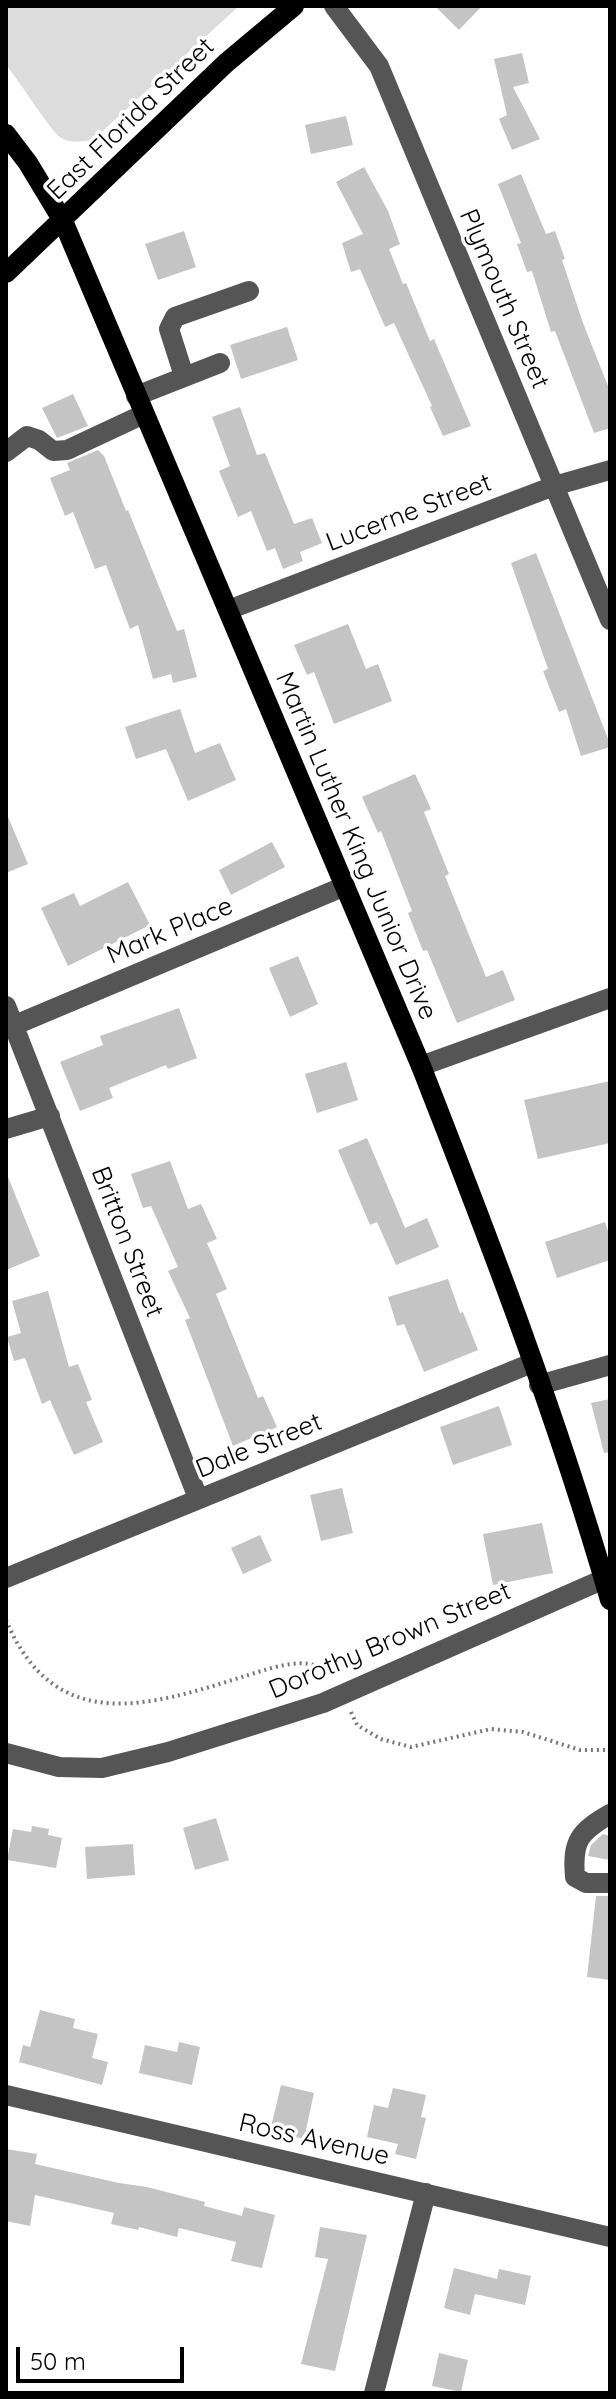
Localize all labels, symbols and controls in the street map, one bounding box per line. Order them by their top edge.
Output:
street label: East Florida Street [41,31,221,207]
street label: Plymouth Street [452,205,556,393]
street label: Lucerne Street [322,467,496,559]
street label: Martin Luther King Junior Drive [268,667,444,1025]
street label: Mark Place [102,891,238,971]
street label: Britton Street [84,1162,170,1322]
street label: Dale Street [191,1407,327,1485]
street label: Dorothy Brown Street [264,1576,516,1706]
street label: Ross Avenue [236,2108,392,2172]
scale bar [20,2331,188,2381]
text: 50 m [30,2346,86,2376]

